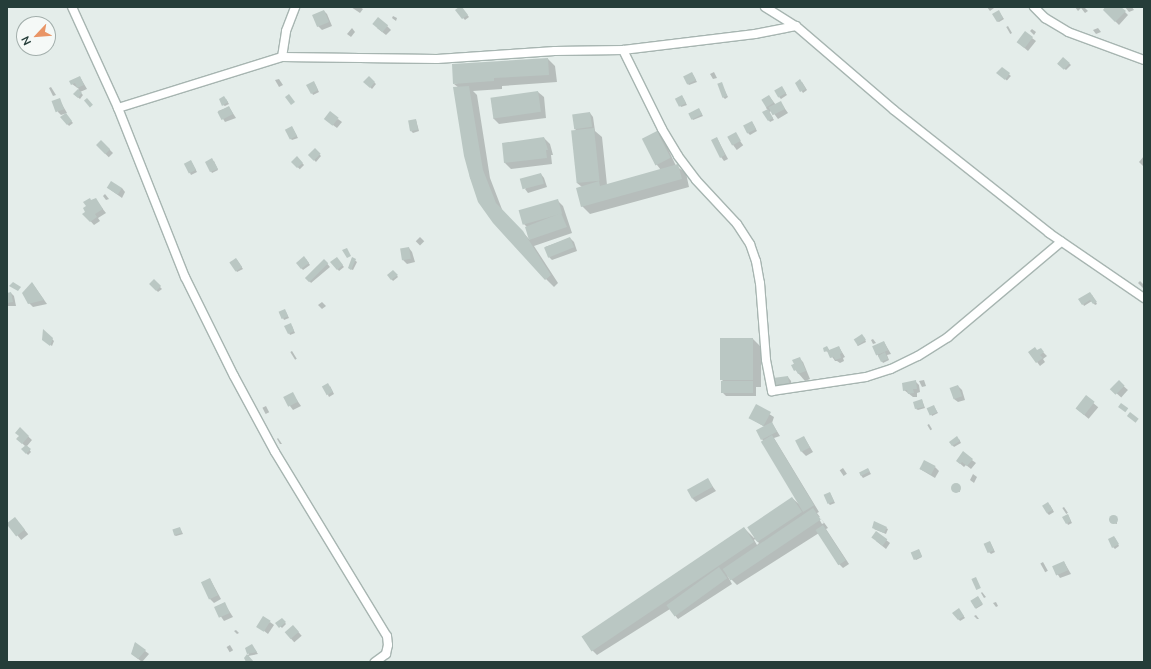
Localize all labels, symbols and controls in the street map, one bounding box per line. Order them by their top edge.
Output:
north arrow [16,16,56,56]
text: N [18,34,34,48]

